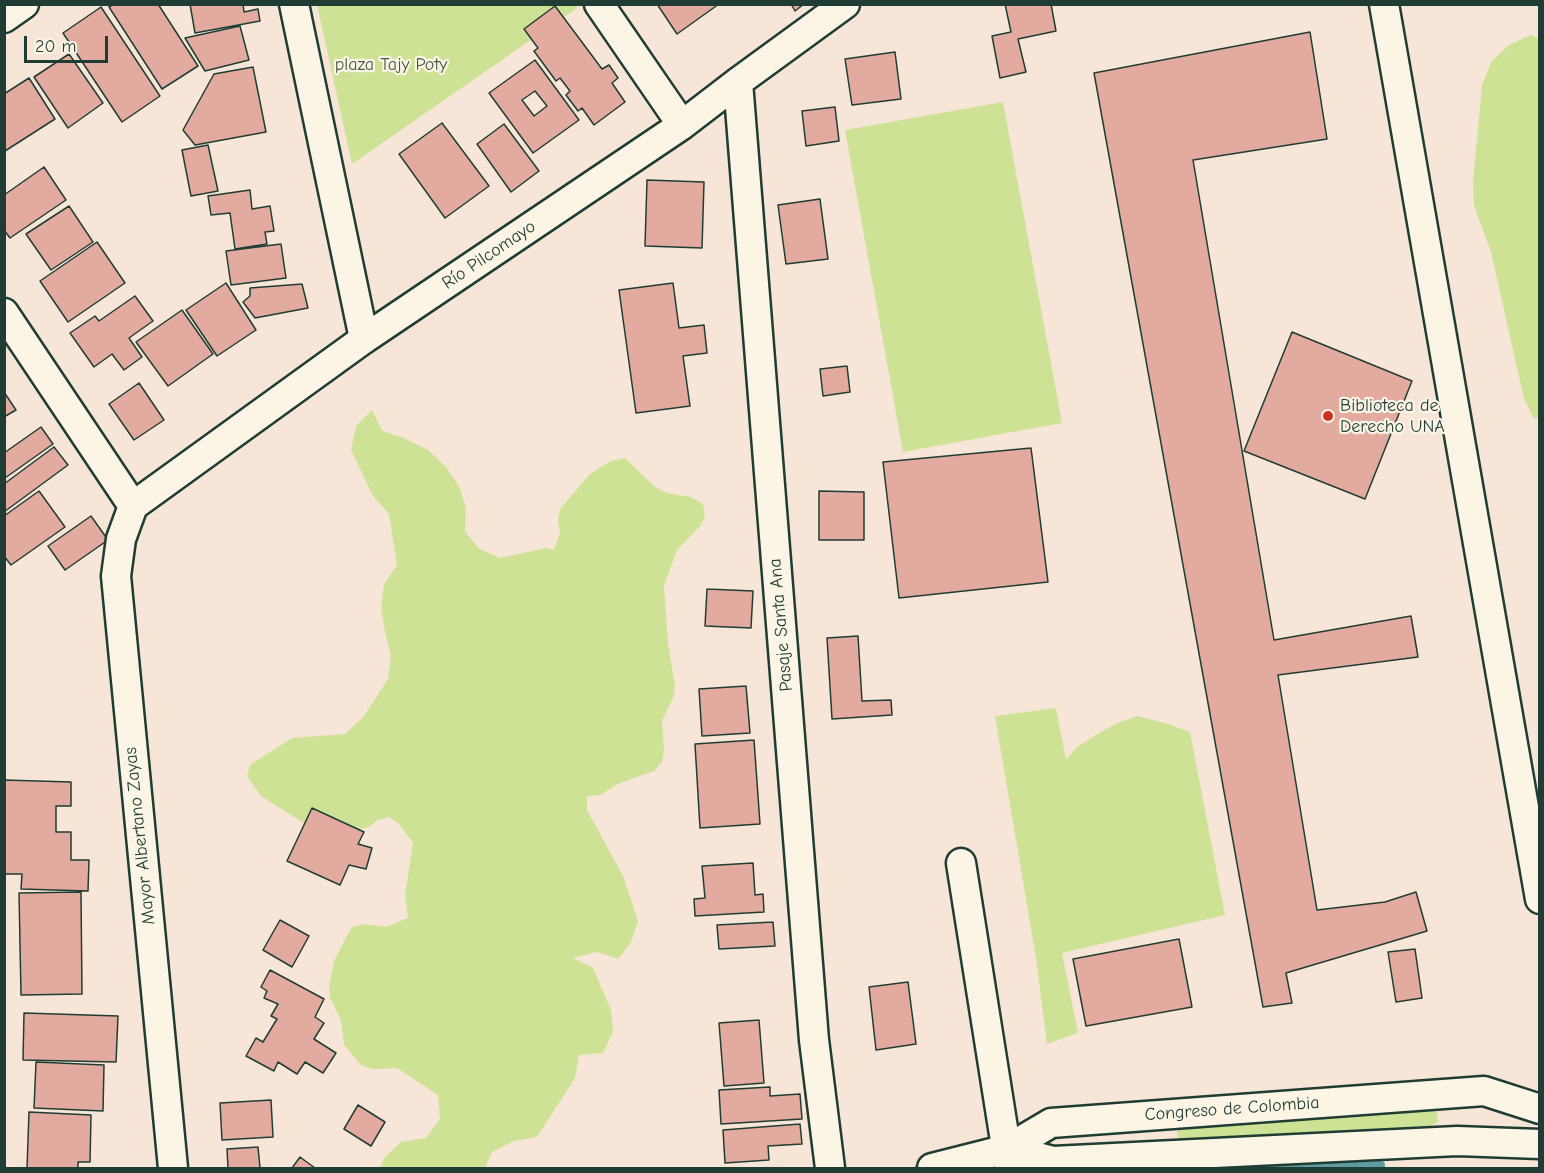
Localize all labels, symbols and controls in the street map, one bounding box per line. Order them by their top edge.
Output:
scale bar [27,24,111,62]
text: 20 m [35,36,76,57]
park label: plaza Tajy Poty [335,54,447,76]
street label: Río Pilcomayo [438,216,540,294]
place label: Biblioteca de Derecho UNA [1340,395,1445,438]
marker: Biblioteca de Derecho UNA [1321,409,1335,423]
street label: Pasaje Santa Ana [764,558,798,692]
street label: Mayor Albertano Zayas [120,746,160,926]
street label: Congreso de Colombia [1144,1092,1320,1126]

